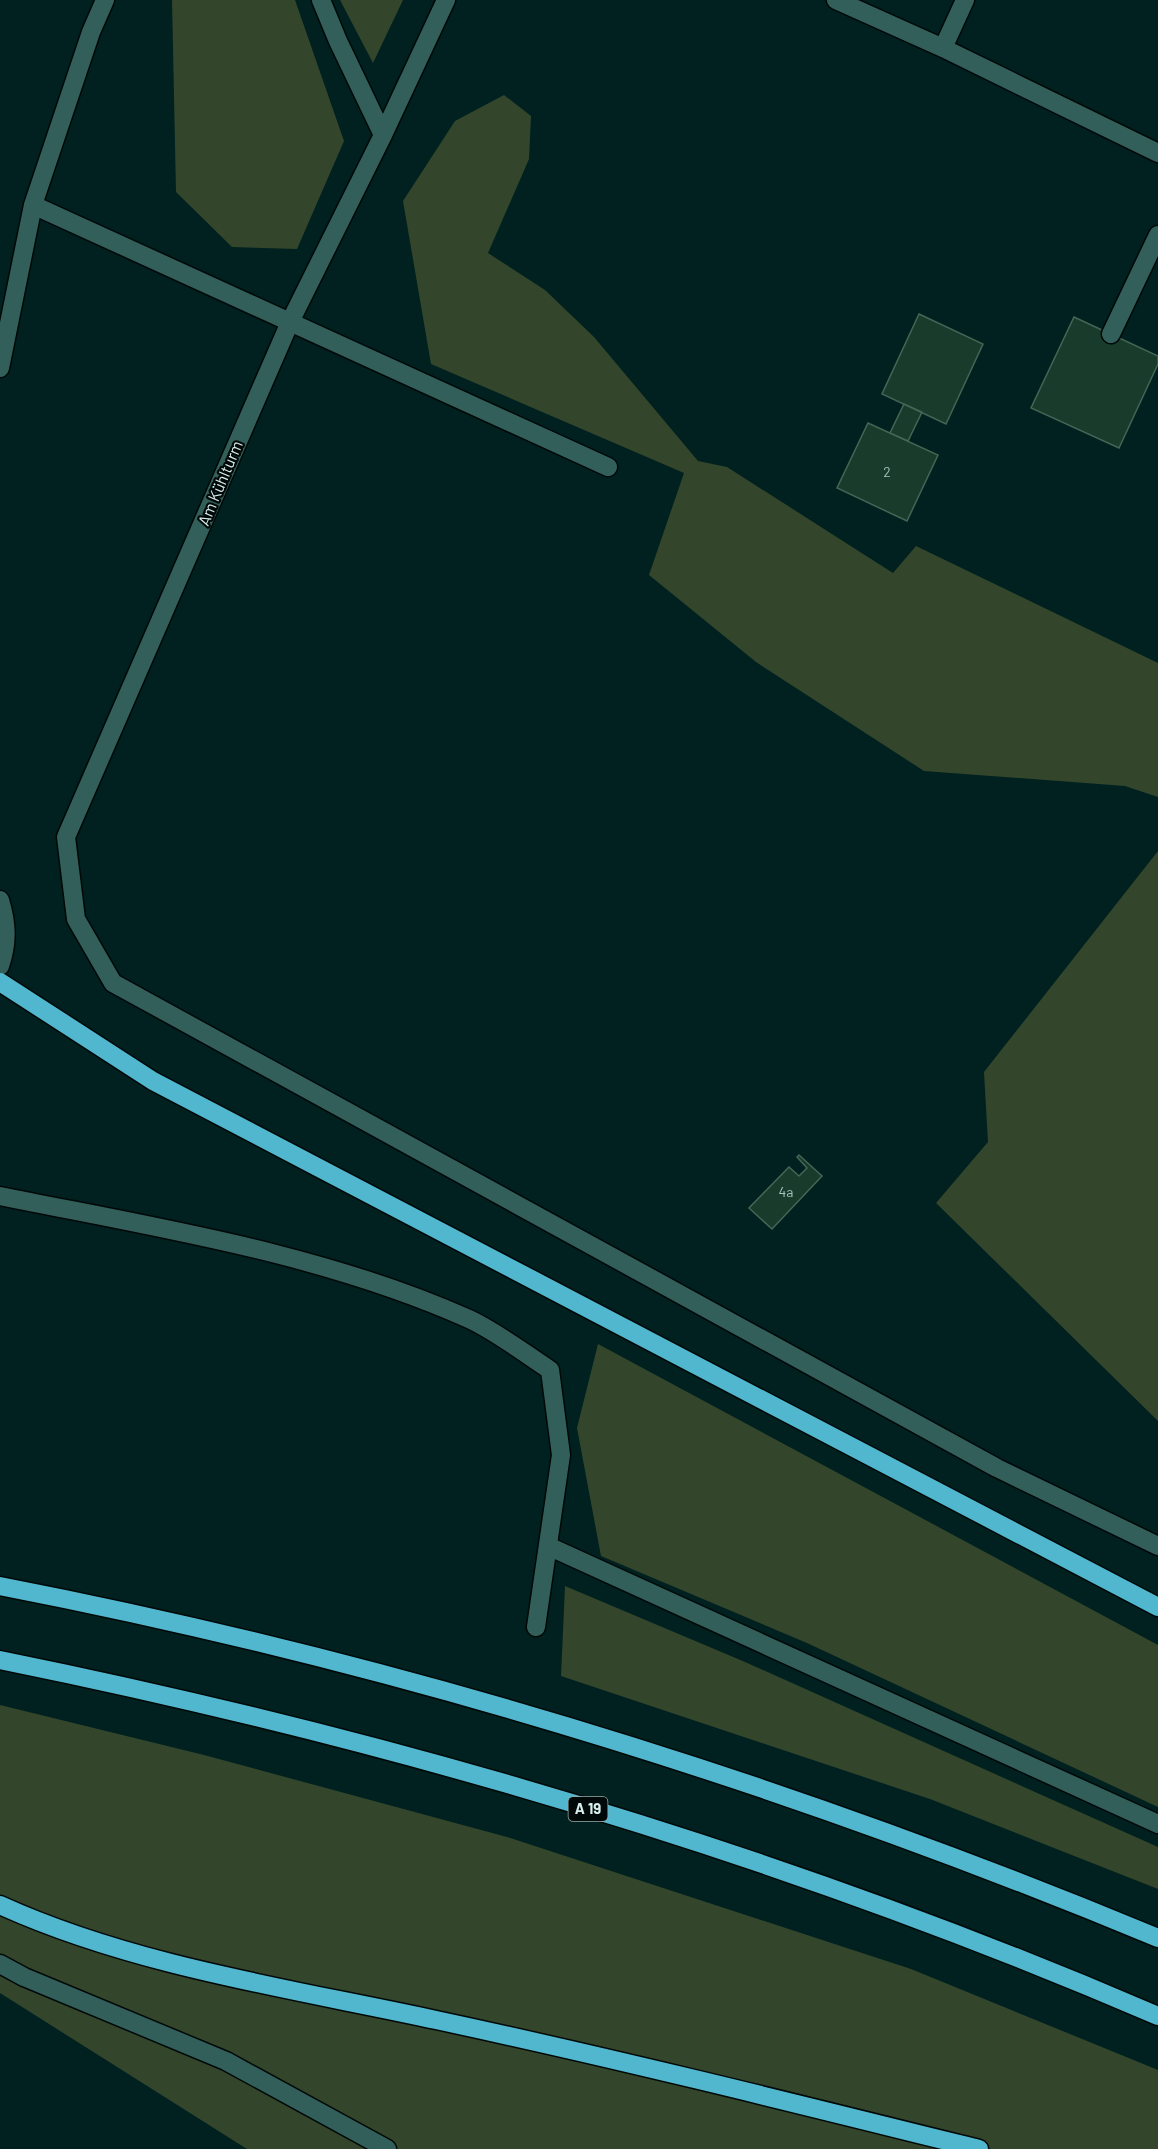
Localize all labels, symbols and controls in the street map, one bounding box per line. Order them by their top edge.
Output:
street label: Am Kühlturm [193,438,246,528]
house number: 2 [883,463,891,480]
house number: 4a [779,1183,793,1200]
road number: A 19 [568,1797,608,1821]

